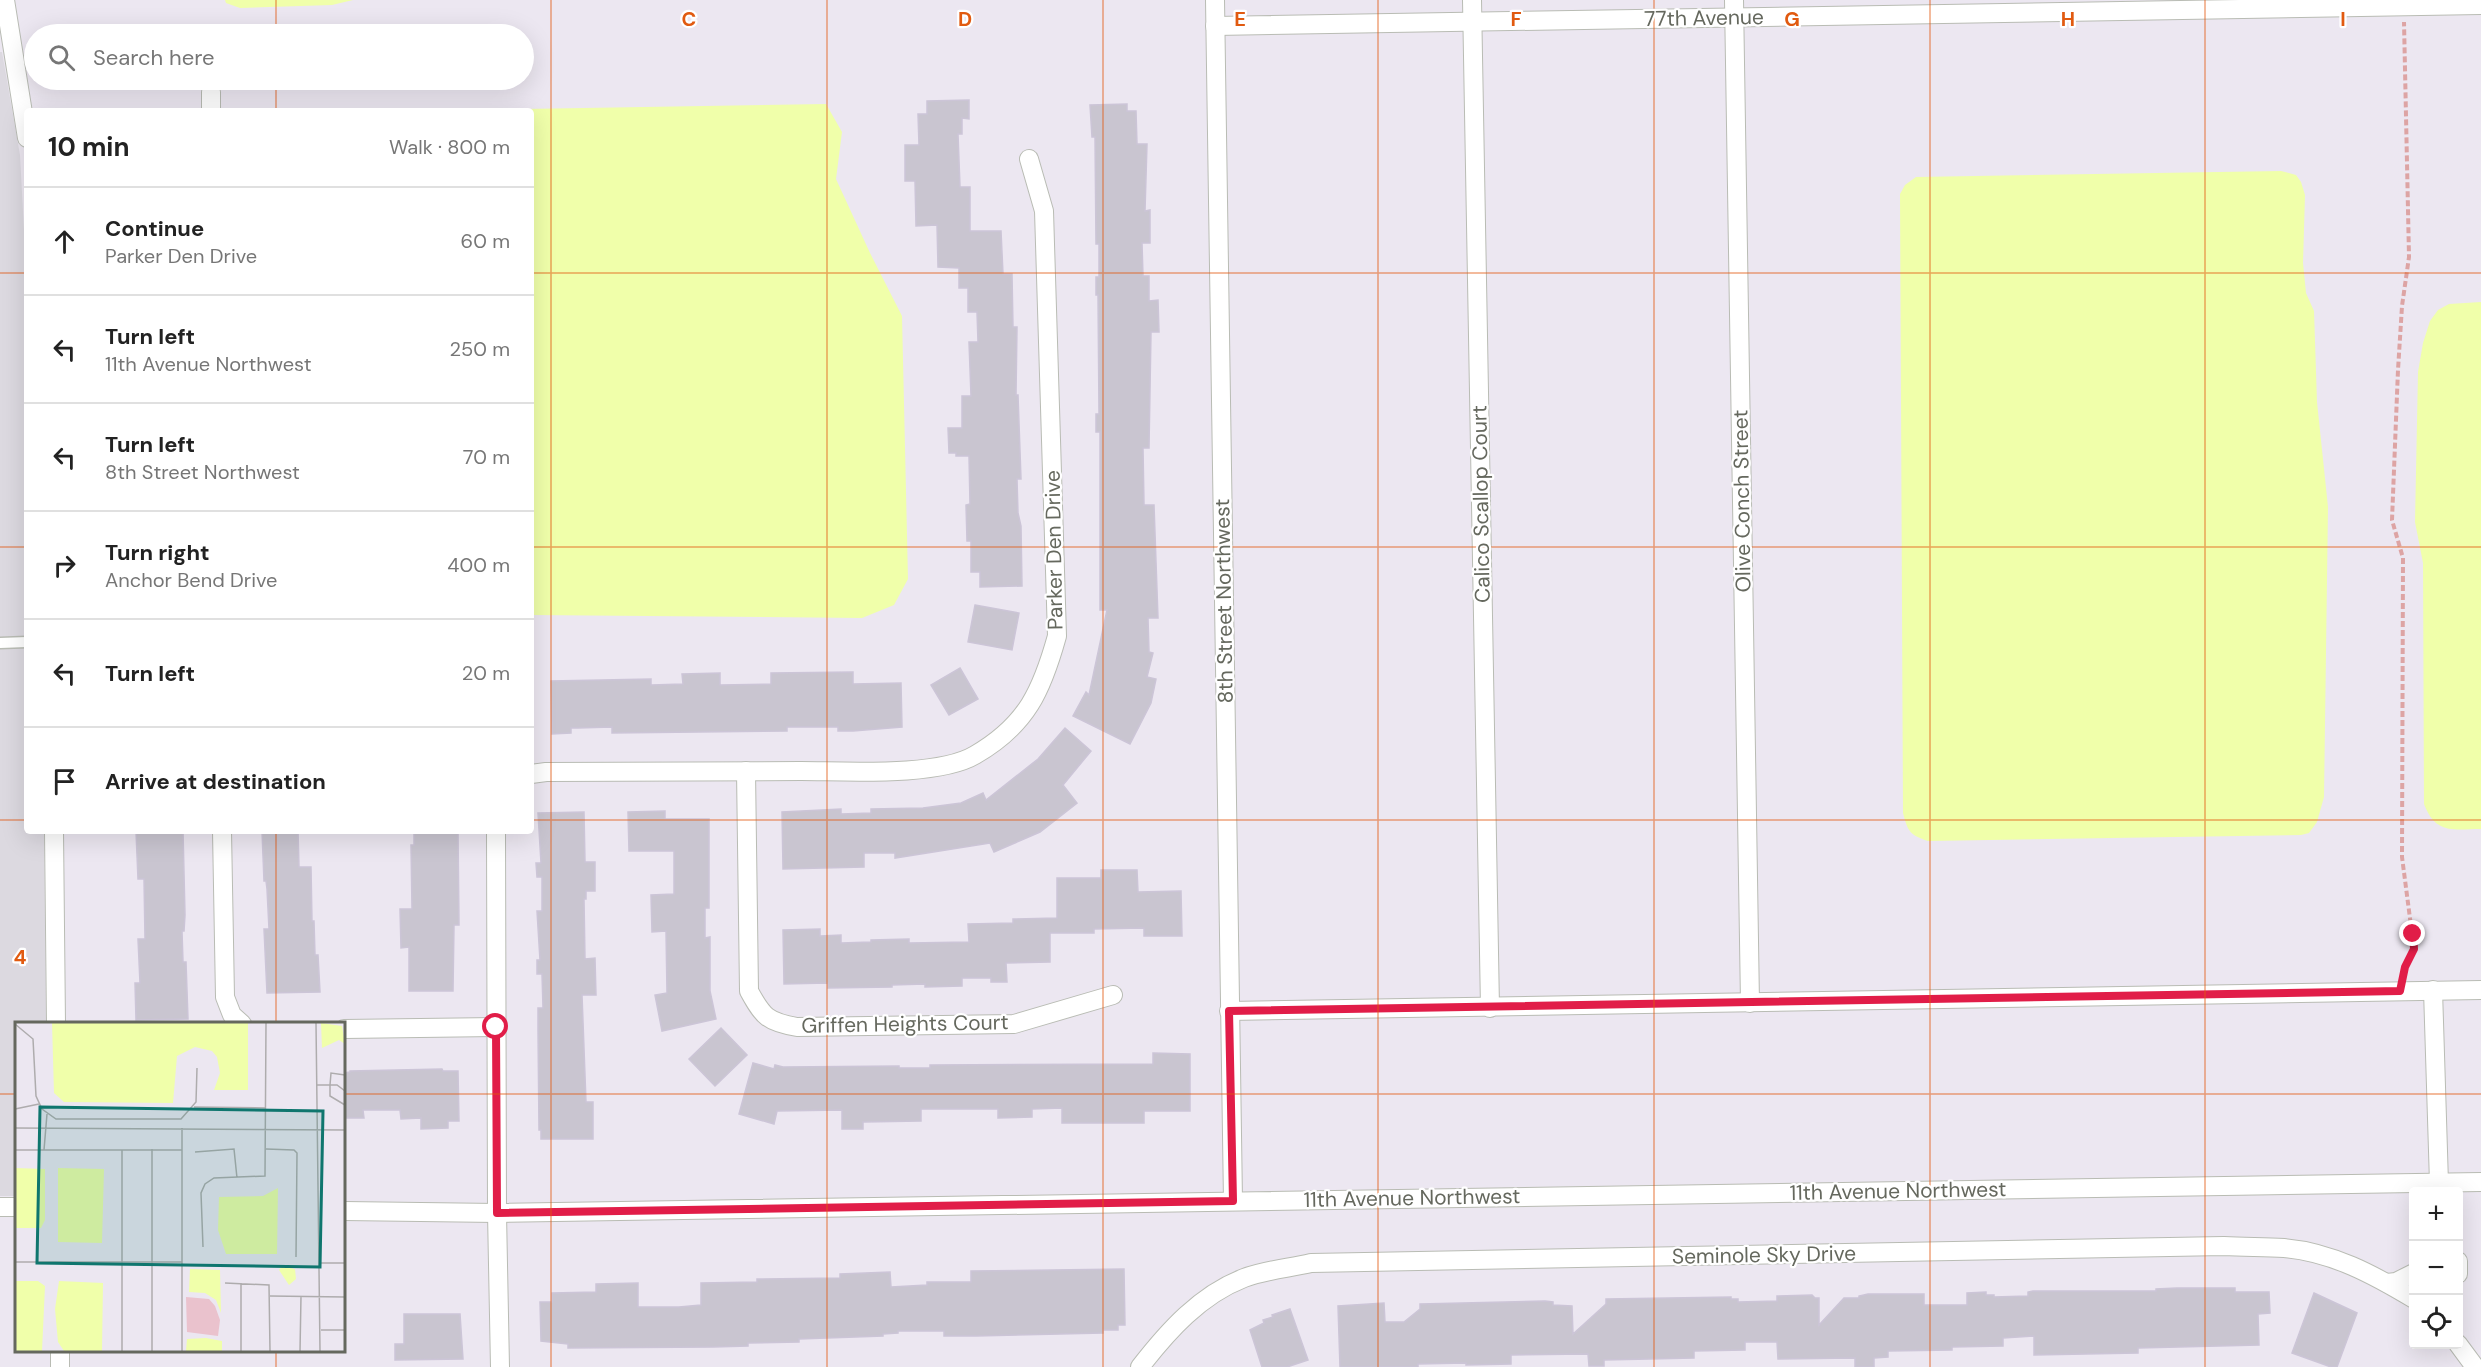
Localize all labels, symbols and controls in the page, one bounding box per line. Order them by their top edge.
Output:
street label: 77th Avenue [1644,3,1764,33]
text: C [682,6,696,32]
text: D [958,6,972,32]
text: E [1234,6,1246,32]
text: F [1510,6,1522,32]
text: G [1784,6,1800,32]
text: H [2061,6,2075,32]
text: I [2340,6,2346,32]
search box [24,24,534,90]
icon: search [45,41,78,74]
text: Search here [93,43,214,72]
text: 10 min [48,130,130,164]
text: Walk · 800 m [389,134,510,160]
text: Continue [105,214,204,243]
icon: ahead [48,225,81,258]
text: 60 m [461,228,510,254]
text: Parker Den Drive [105,243,257,269]
text: Turn left [105,322,195,351]
icon: left [48,333,81,366]
text: 250 m [449,336,510,362]
text: 11th Avenue Northwest [105,351,312,377]
street label: Calico Scallop Court [1465,405,1497,603]
street label: Olive Conch Street [1726,409,1758,593]
text: Turn left [105,430,195,459]
icon: left [48,441,81,474]
text: 70 m [463,444,510,470]
text: 8th Street Northwest [105,459,300,485]
street label: Parker Den Drive [1039,470,1069,630]
street label: 8th Street Northwest [1208,498,1240,704]
text: Turn right [105,538,210,567]
icon: right [48,549,81,582]
text: 400 m [447,552,510,578]
text: Anchor Bend Drive [105,567,277,593]
icon: left [48,657,81,690]
text: Turn left [105,659,195,688]
text: 20 m [462,660,510,686]
icon: arrive [48,765,81,798]
text: Arrive at destination [105,767,326,796]
route end [2399,920,2425,946]
text: 4 [14,944,27,970]
street label: Griffen Heights Court [801,1008,1009,1040]
route start [482,1013,508,1039]
inset map [15,1022,345,1352]
street label: 11th Avenue Northwest [1789,1175,2007,1207]
street label: 11th Avenue Northwest [1303,1182,1521,1214]
map controls [2409,1187,2463,1349]
button: + [2409,1187,2463,1241]
street label: Seminole Sky Drive [1672,1239,1856,1271]
button: − [2409,1241,2463,1295]
button: locate [2409,1295,2463,1349]

